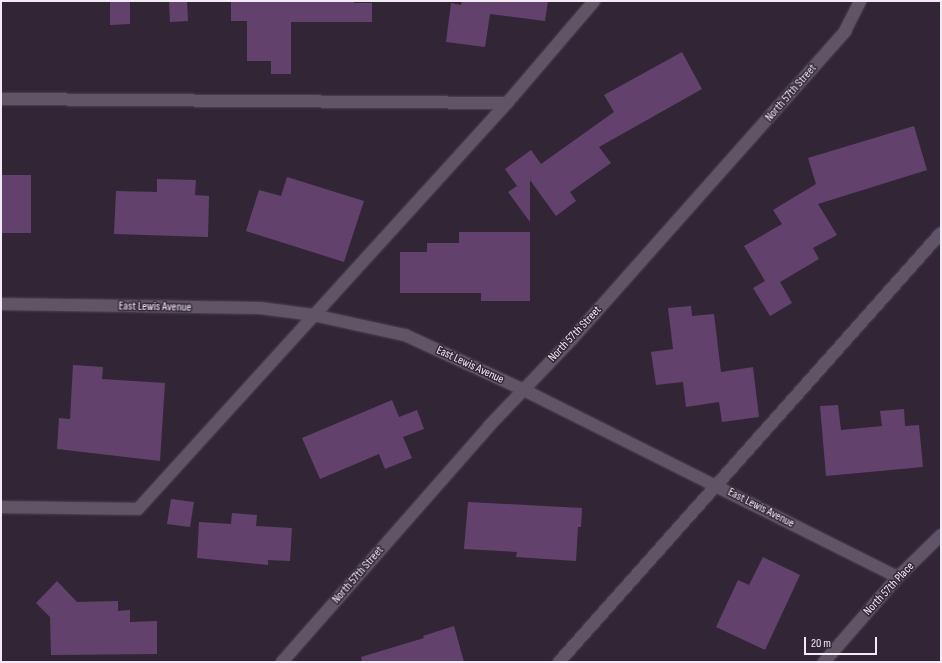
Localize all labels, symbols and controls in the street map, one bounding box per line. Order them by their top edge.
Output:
street label: North 57th Street [762,61,820,125]
street label: East Lewis Avenue [118,299,192,315]
street label: North 57th Street [545,303,605,365]
street label: East Lewis Avenue [434,343,506,387]
street label: East Lewis Avenue [725,485,797,531]
street label: North 57th Street [329,543,387,607]
street label: North 57th Place [861,559,917,619]
scale bar [806,629,879,655]
text: 20 m [811,636,831,651]

